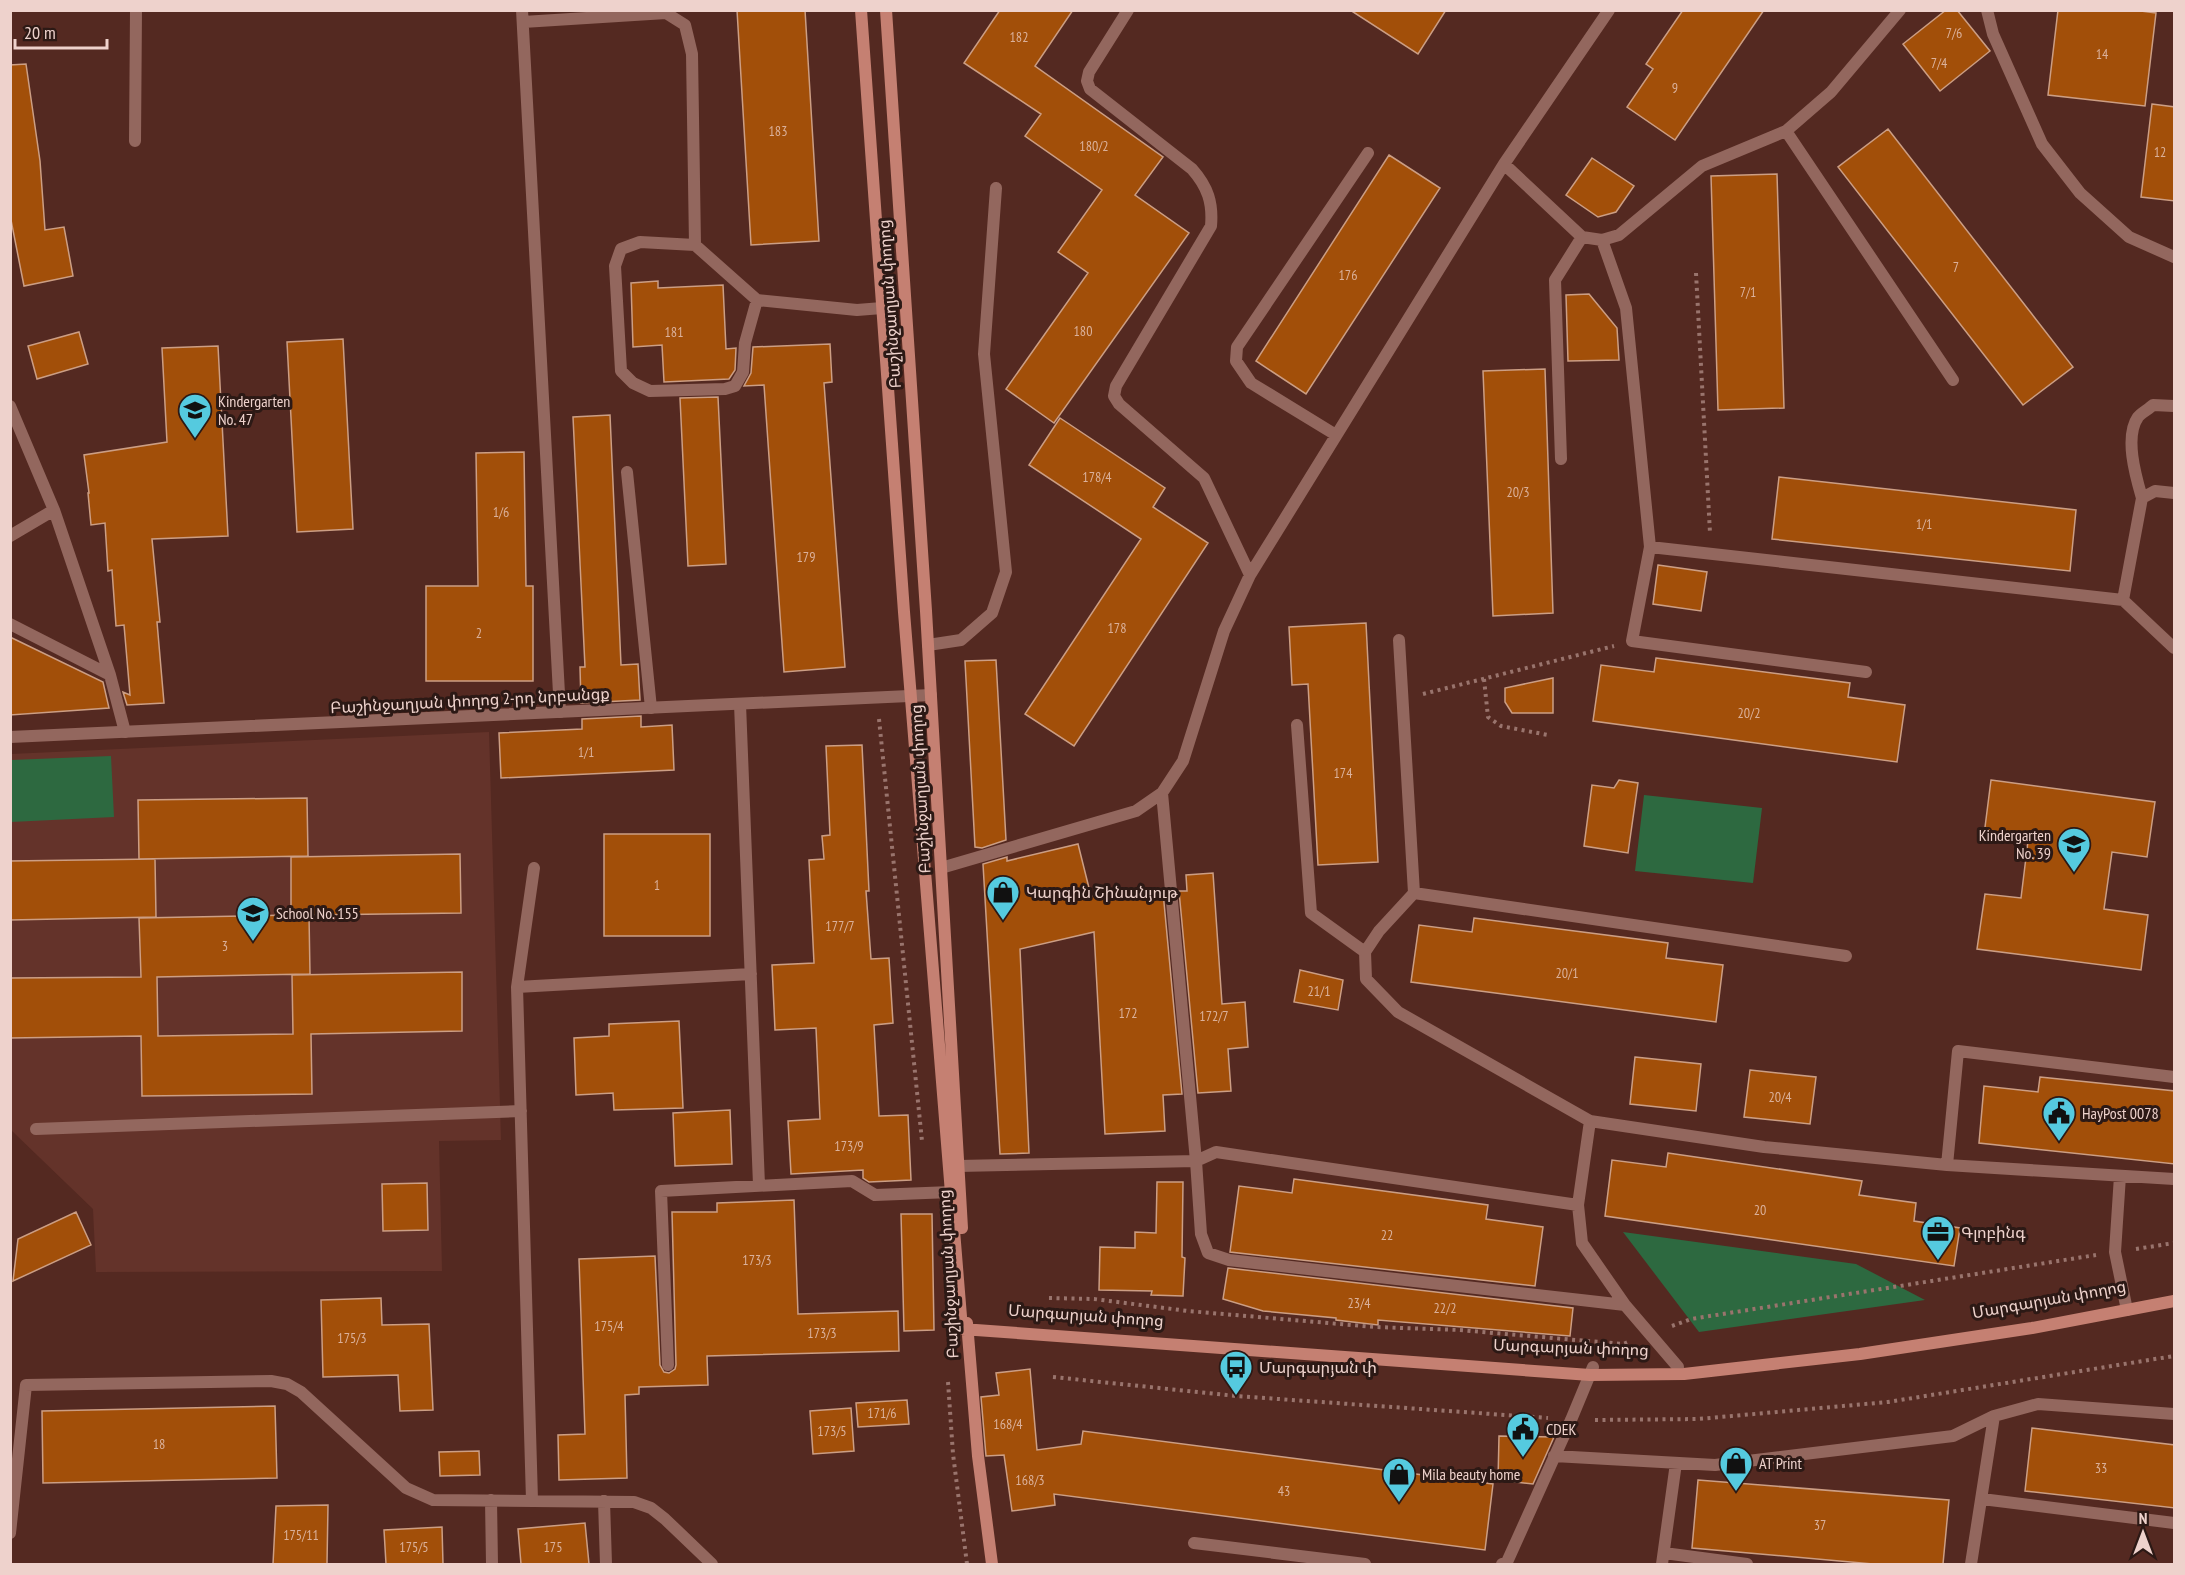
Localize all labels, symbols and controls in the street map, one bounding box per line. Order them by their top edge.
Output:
scale bar [15,12,106,50]
text: 20 m [24,21,56,44]
house number: 7/6 [1946,24,1962,42]
house number: 182 [1010,28,1028,46]
house number: 14 [2096,45,2109,63]
house number: 7/4 [1931,54,1948,72]
house number: 9 [1672,79,1678,97]
house number: 183 [769,122,787,140]
house number: 180/2 [1079,137,1109,155]
house number: 12 [2154,143,2166,161]
street label: Բաշինջաղյան փողոց [873,219,905,389]
house number: 7 [1953,258,1959,276]
house number: 176 [1339,266,1357,284]
house number: 7/1 [1740,283,1756,301]
house number: 180 [1074,322,1092,340]
house number: 181 [665,323,683,341]
place label: Kindergarten No. 47 [218,391,290,429]
school or university icon: Kindergarten No. 47 [177,392,213,439]
house number: 178/4 [1082,468,1112,486]
house number: 20/3 [1506,483,1530,501]
house number: 1/6 [493,503,509,521]
house number: 1/1 [1916,515,1932,533]
house number: 179 [797,548,815,566]
house number: 178 [1108,619,1126,637]
house number: 2 [476,624,482,642]
street label: Բաշինջաղյան փողոց 2-րդ նրբանցք [330,683,610,717]
street label: Բաշինջաղյան փողոց [906,704,934,874]
house number: 20/2 [1737,704,1761,722]
house number: 1/1 [578,743,594,761]
house number: 174 [1334,764,1353,782]
place label: Kindergarten No. 39 [1979,825,2051,863]
school or university icon: Kindergarten No. 39 [2056,826,2092,873]
shop icon: Կարգին Շինանյութ [985,874,1021,921]
house number: 1 [654,876,660,894]
place label: Կարգին Շինանյութ [1026,882,1178,902]
school or university icon: School No. 155 [235,895,271,942]
place label: School No. 155 [276,903,359,923]
house number: 177/7 [825,917,855,935]
house number: 3 [222,937,228,955]
house number: 20/1 [1555,964,1579,982]
house number: 21/1 [1307,982,1331,1000]
house number: 172 [1119,1004,1137,1022]
house number: 172/7 [1199,1007,1229,1025]
house number: 20/4 [1768,1088,1792,1106]
public building icon: HayPost 0078 [2041,1095,2077,1142]
place label: HayPost 0078 [2082,1103,2159,1123]
house number: 173/9 [834,1137,864,1155]
street label: Բաշինջաղյան փողոց [934,1189,962,1359]
house number: 20 [1754,1201,1766,1219]
office icon: Գլոբինգ [1920,1214,1956,1261]
place label: Գլոբինգ [1961,1222,2026,1242]
house number: 22 [1381,1226,1393,1244]
house number: 173/3 [742,1251,772,1269]
street label: Մարգարյան փողոց [1971,1276,2127,1322]
house number: 23/4 [1347,1294,1371,1312]
house number: 22/2 [1433,1299,1457,1317]
street label: Մարգարյան փողոց [1008,1300,1164,1330]
house number: 175/4 [594,1317,624,1335]
house number: 173/3 [807,1324,837,1342]
house number: 175/3 [337,1329,367,1347]
street label: Մարգարյան փողոց [1493,1334,1649,1360]
bus stop icon: Մարգարյան փ [1218,1349,1254,1396]
place label: Մարգարյան փ [1259,1357,1377,1377]
house number: 171/6 [867,1404,897,1422]
public building icon: CDEK [1505,1411,1541,1458]
house number: 168/4 [993,1415,1023,1433]
place label: CDEK [1546,1419,1577,1439]
house number: 173/5 [817,1422,847,1440]
house number: 18 [153,1435,165,1453]
shop icon: AT Print [1718,1445,1754,1492]
place label: AT Print [1759,1453,1802,1473]
shop icon: Mila beauty home [1381,1456,1417,1503]
house number: 33 [2095,1459,2107,1477]
place label: Mila beauty home [1422,1464,1520,1484]
house number: 168/3 [1015,1471,1045,1489]
house number: 43 [1278,1482,1290,1500]
north arrow [2113,1503,2173,1563]
text: N [2139,1508,2147,1528]
house number: 37 [1814,1516,1826,1534]
house number: 175/11 [283,1526,319,1544]
house number: 175/5 [399,1538,429,1556]
house number: 175 [544,1538,562,1556]

